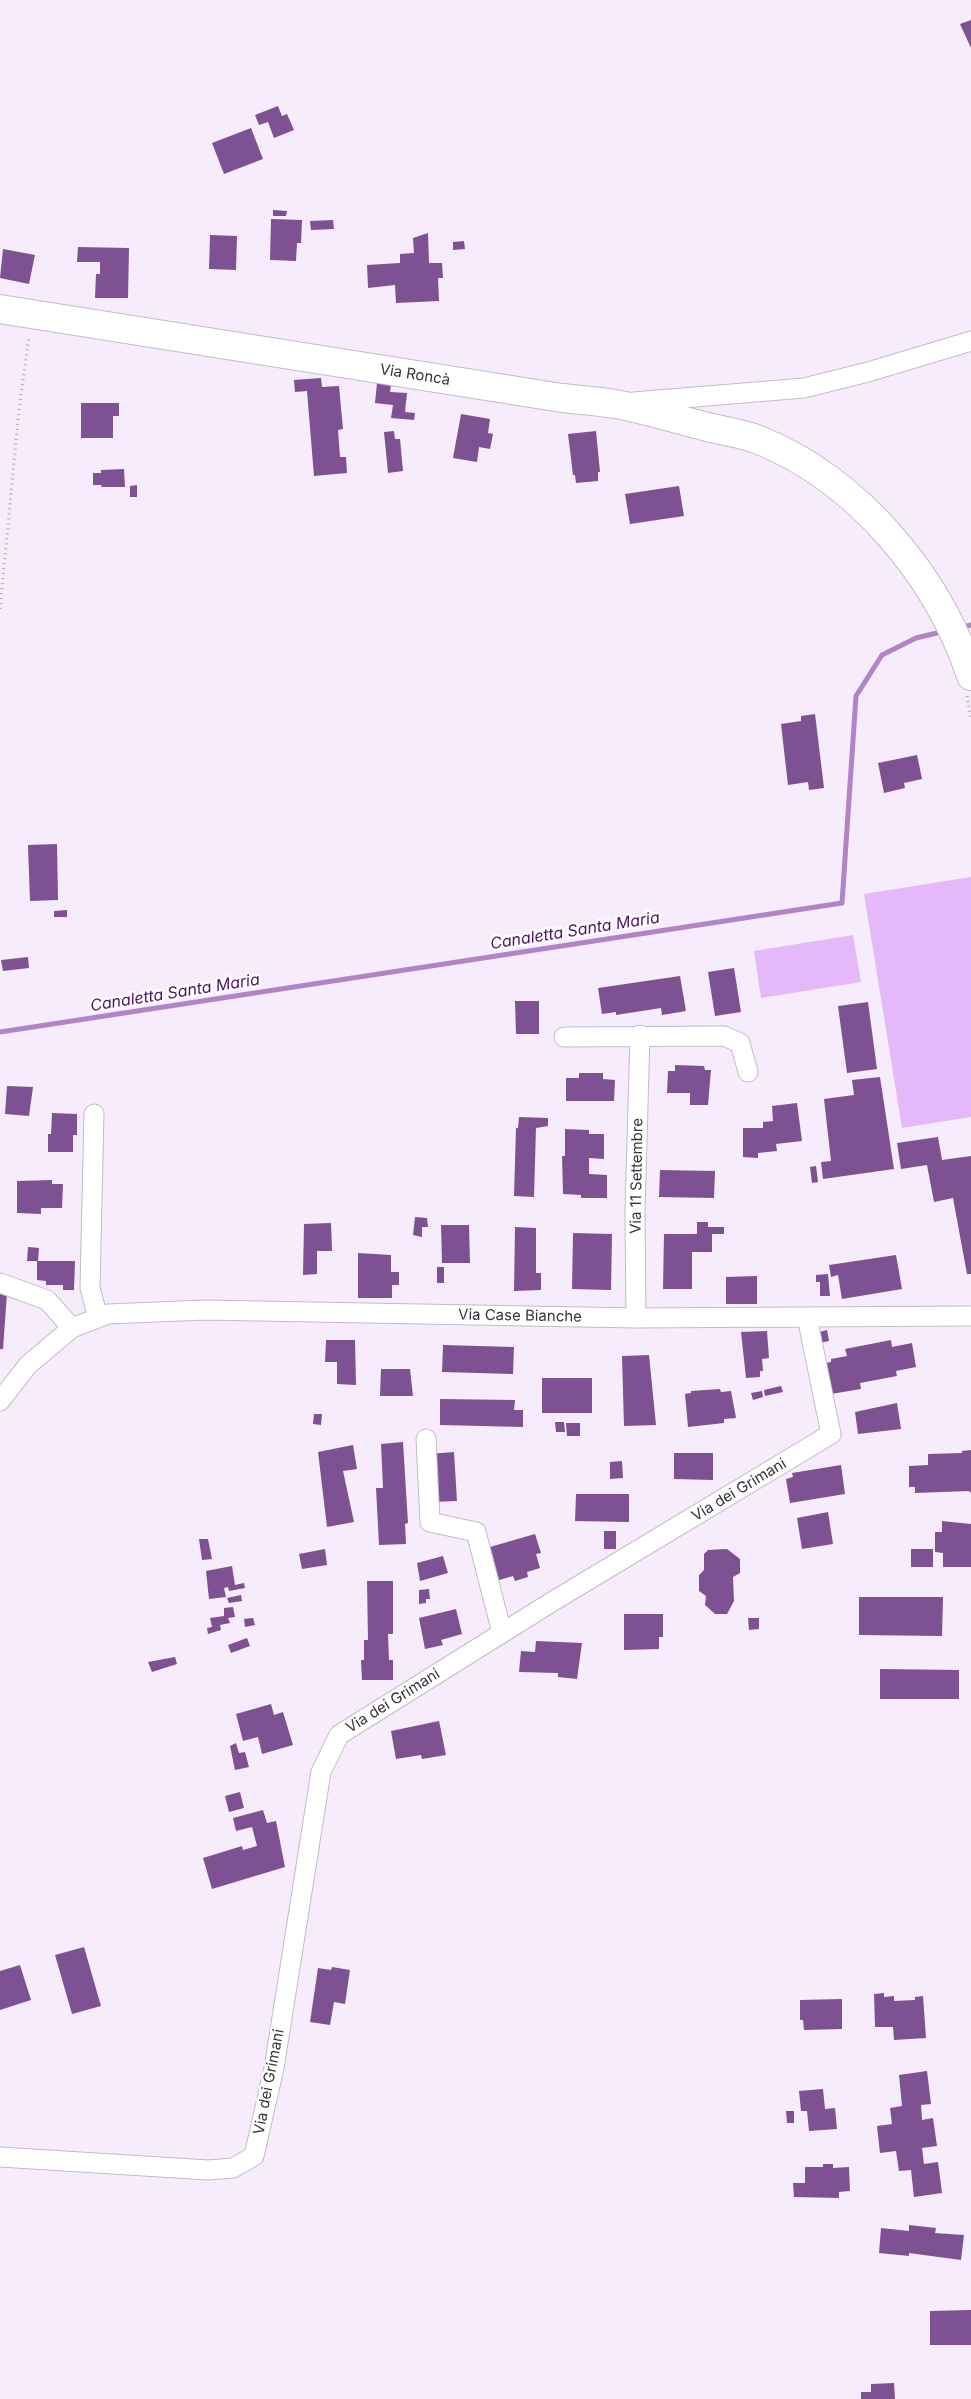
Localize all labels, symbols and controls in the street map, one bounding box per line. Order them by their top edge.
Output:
street label: Via Roncà [379,361,451,389]
water label: Canaletta Santa Maria [489,908,661,954]
water label: Canaletta Santa Maria [89,970,261,1016]
street label: Via 11 Settembre [627,1118,647,1234]
street label: Via Case Bianche [458,1306,582,1326]
street label: Via dei Grimani [688,1455,790,1525]
street label: Via dei Grimani [343,1665,443,1737]
street label: Via dei Grimani [250,2028,288,2136]

